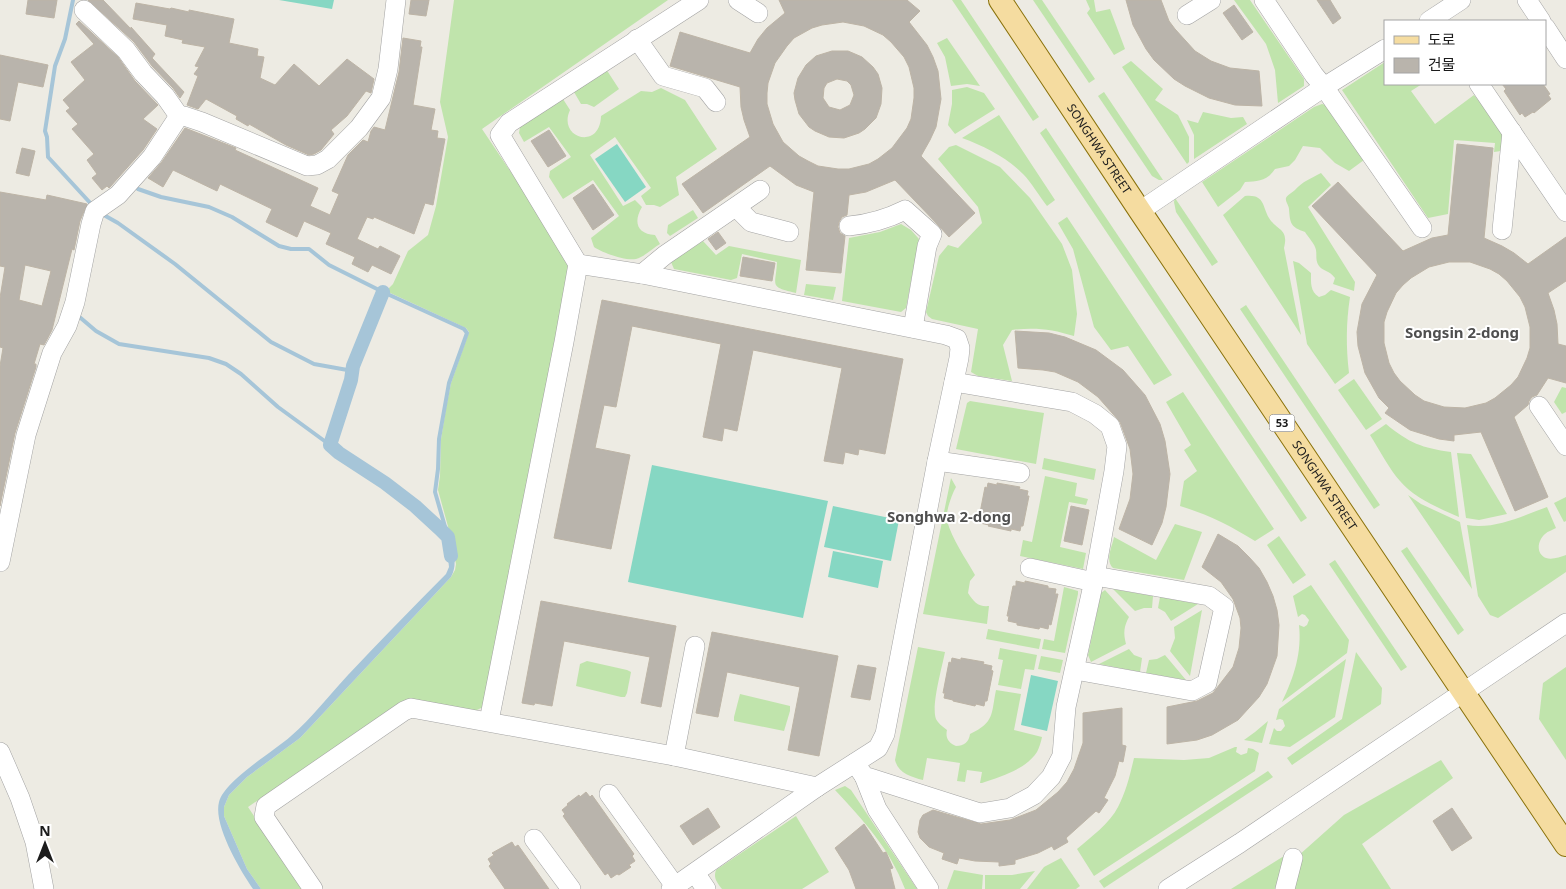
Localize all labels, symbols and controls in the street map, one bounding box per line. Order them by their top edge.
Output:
legend [1384,20,1546,85]
text: 도로 [1428,29,1456,49]
text: 건물 [1428,54,1456,74]
street label: SONGHWA STREET [1063,100,1136,198]
district label: Songsin 2-dong [1405,322,1519,342]
road number: 53 [1270,414,1294,432]
street label: SONGHWA STREET [1289,437,1361,534]
district label: Songhwa 2-dong [887,506,1011,526]
north arrow [20,819,70,869]
text: N [39,821,51,840]

